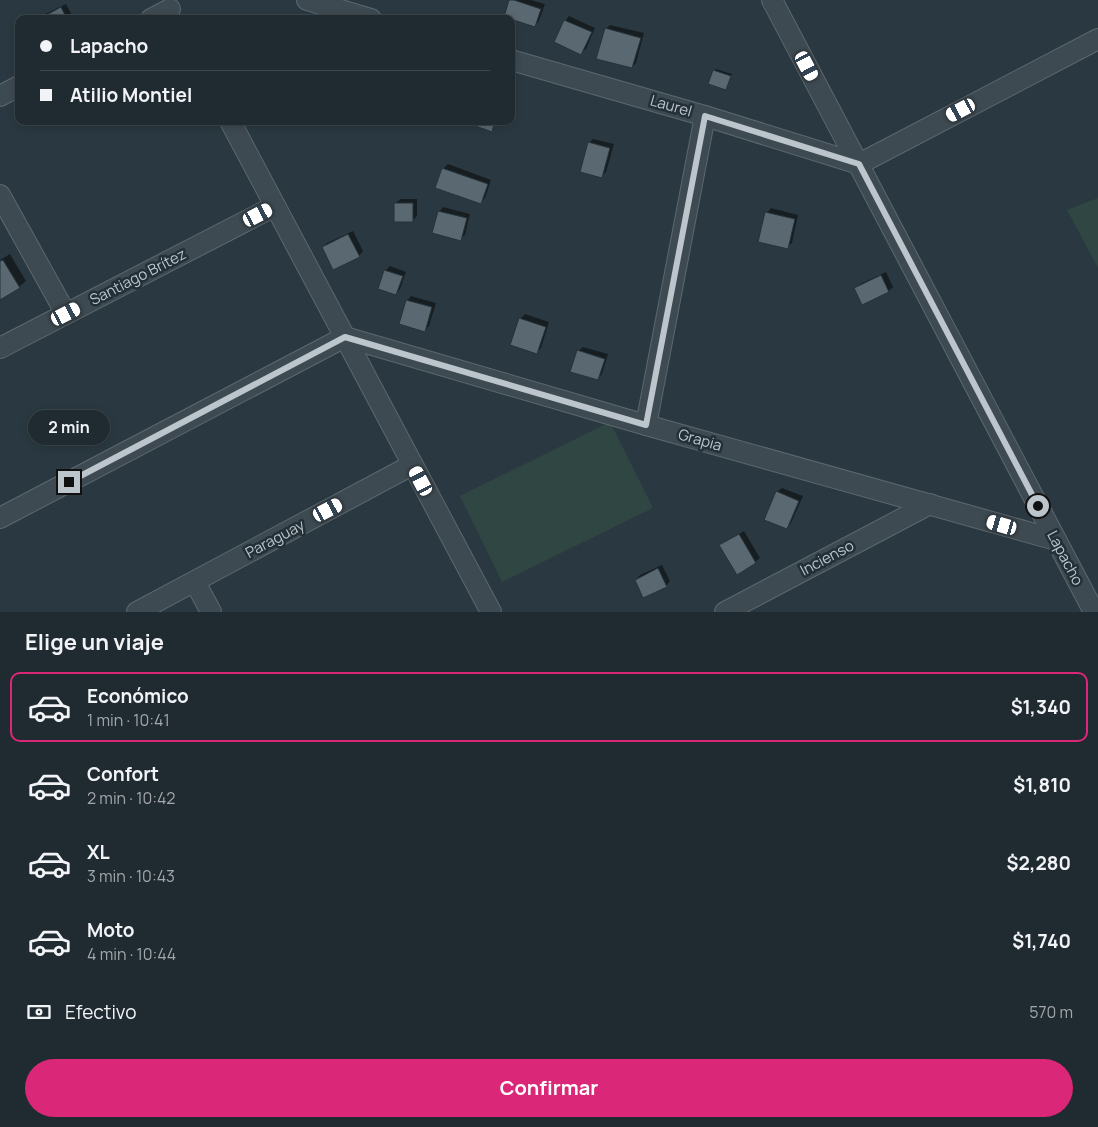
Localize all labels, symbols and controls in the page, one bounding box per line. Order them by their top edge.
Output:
text: Lapacho [70,33,148,59]
car [793,49,820,83]
text: Atilio Montiel [70,82,192,108]
street label: Laurel [648,90,694,121]
car [944,96,977,124]
car [241,202,274,228]
street label: Santiago Brítez [86,243,190,310]
car [49,301,82,327]
callout: 2 min [28,410,110,444]
text: 2 min [48,416,90,438]
street label: Grapia [676,423,725,456]
car [407,464,434,498]
route end [58,471,80,493]
route start [1027,495,1049,517]
car [311,496,344,524]
street label: Paraguay [242,514,308,563]
car [985,514,1018,536]
street label: Lapacho [1042,527,1089,589]
street label: Incienso [796,535,857,580]
text: Elige un viaje [25,627,164,657]
text: Económico [87,683,189,709]
icon: car [27,685,72,730]
text: $1,340 [1011,694,1071,720]
text: 1 min · 10:41 [87,709,170,731]
text: Confort [87,761,159,787]
icon: car [27,763,72,808]
text: $1,810 [1013,772,1071,798]
text: 2 min · 10:42 [87,787,176,809]
text: XL [87,839,110,865]
icon: car [27,841,72,886]
text: $2,280 [1007,850,1071,876]
text: 3 min · 10:43 [87,865,175,887]
text: Moto [87,917,134,943]
icon: car [27,919,72,964]
text: $1,740 [1012,928,1071,954]
text: 4 min · 10:44 [87,943,176,965]
icon: cash [25,998,53,1026]
text: Efectivo [65,999,136,1025]
text: 570 m [1029,1001,1073,1023]
button: Confirmar [25,1059,1073,1117]

